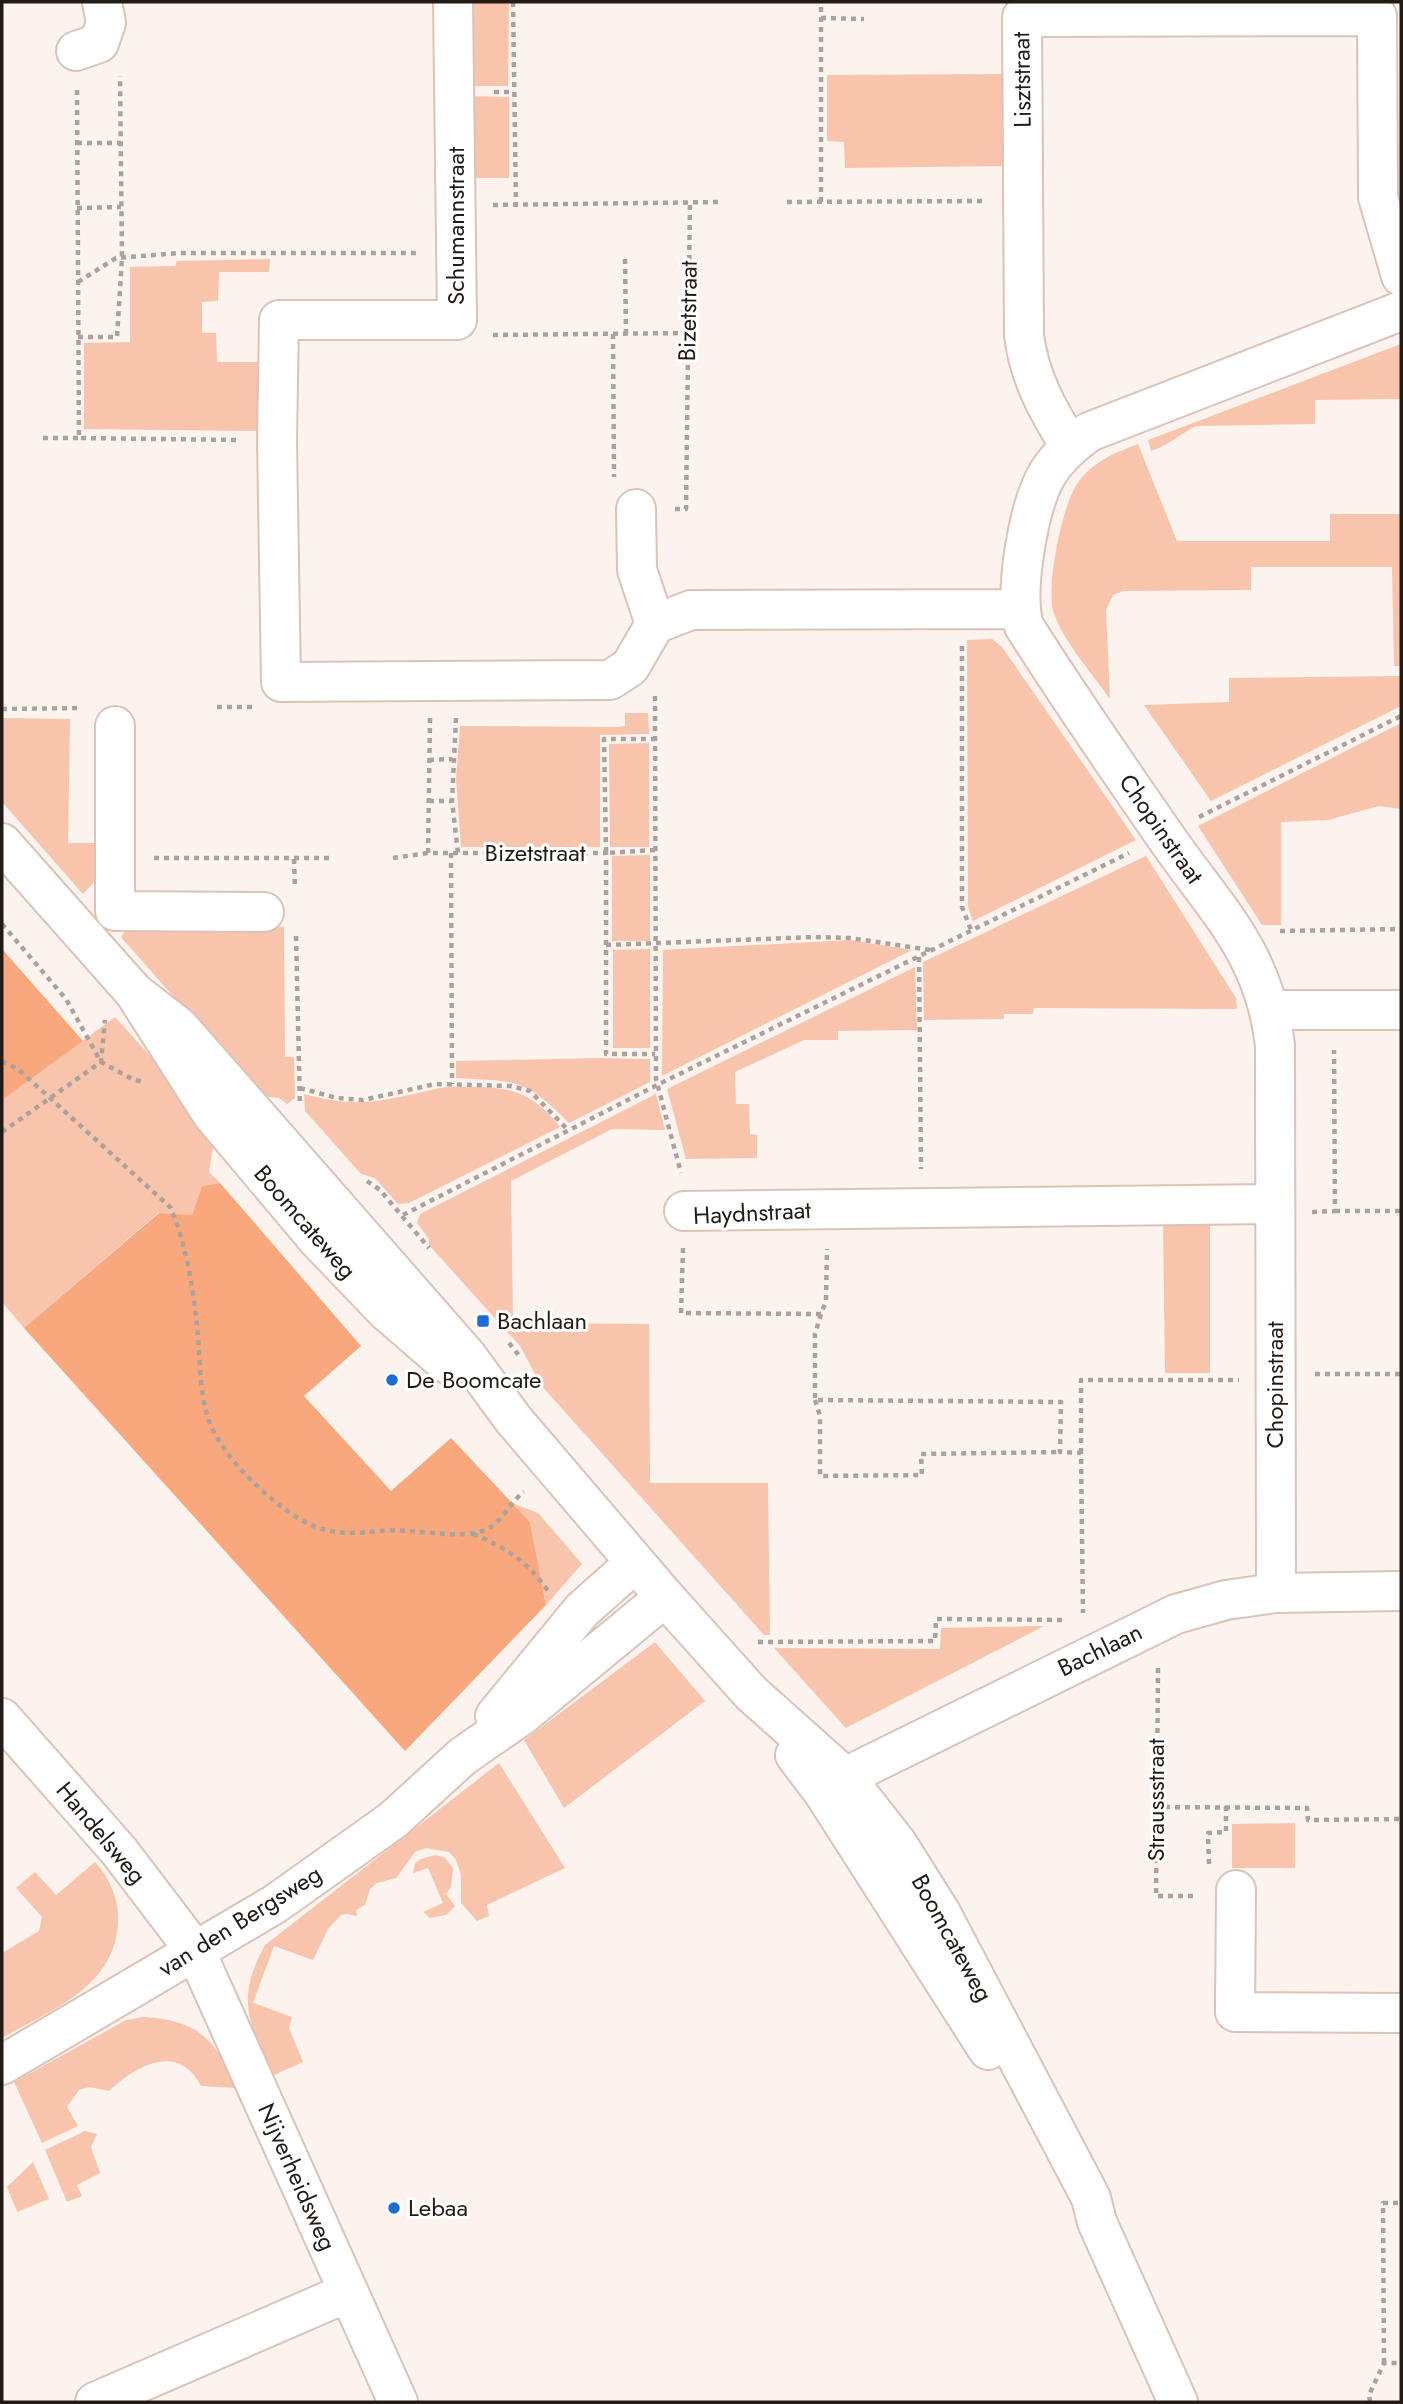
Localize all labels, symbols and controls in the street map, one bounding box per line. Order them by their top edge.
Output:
street label: Lisztstraat [1003,31,1040,128]
street label: Schumannstraat [438,147,473,305]
street label: Bizetstraat [669,260,706,362]
street label: Chopinstraat [1111,767,1212,891]
street label: Bizetstraat [485,835,586,870]
street label: Boomcateweg [246,1157,365,1286]
street label: Haydnstraat [692,1192,812,1233]
place label: Bachlaan [497,1303,587,1338]
marker: Bachlaan [475,1313,491,1329]
street label: Chopinstraat [1257,1321,1292,1449]
place label: De Boomcate [406,1362,541,1397]
marker: De Boomcate [384,1372,400,1388]
street label: Bachlaan [1052,1614,1148,1685]
street label: Straussstraat [1138,1738,1173,1862]
street label: Handelsweg [48,1774,155,1892]
street label: van den Bergsweg [151,1856,328,1985]
street label: Boomcateweg [903,1868,1002,2008]
street label: Nijverheidsweg [249,2097,346,2256]
place label: Lebaa [408,2190,468,2225]
marker: Lebaa [386,2200,402,2216]

